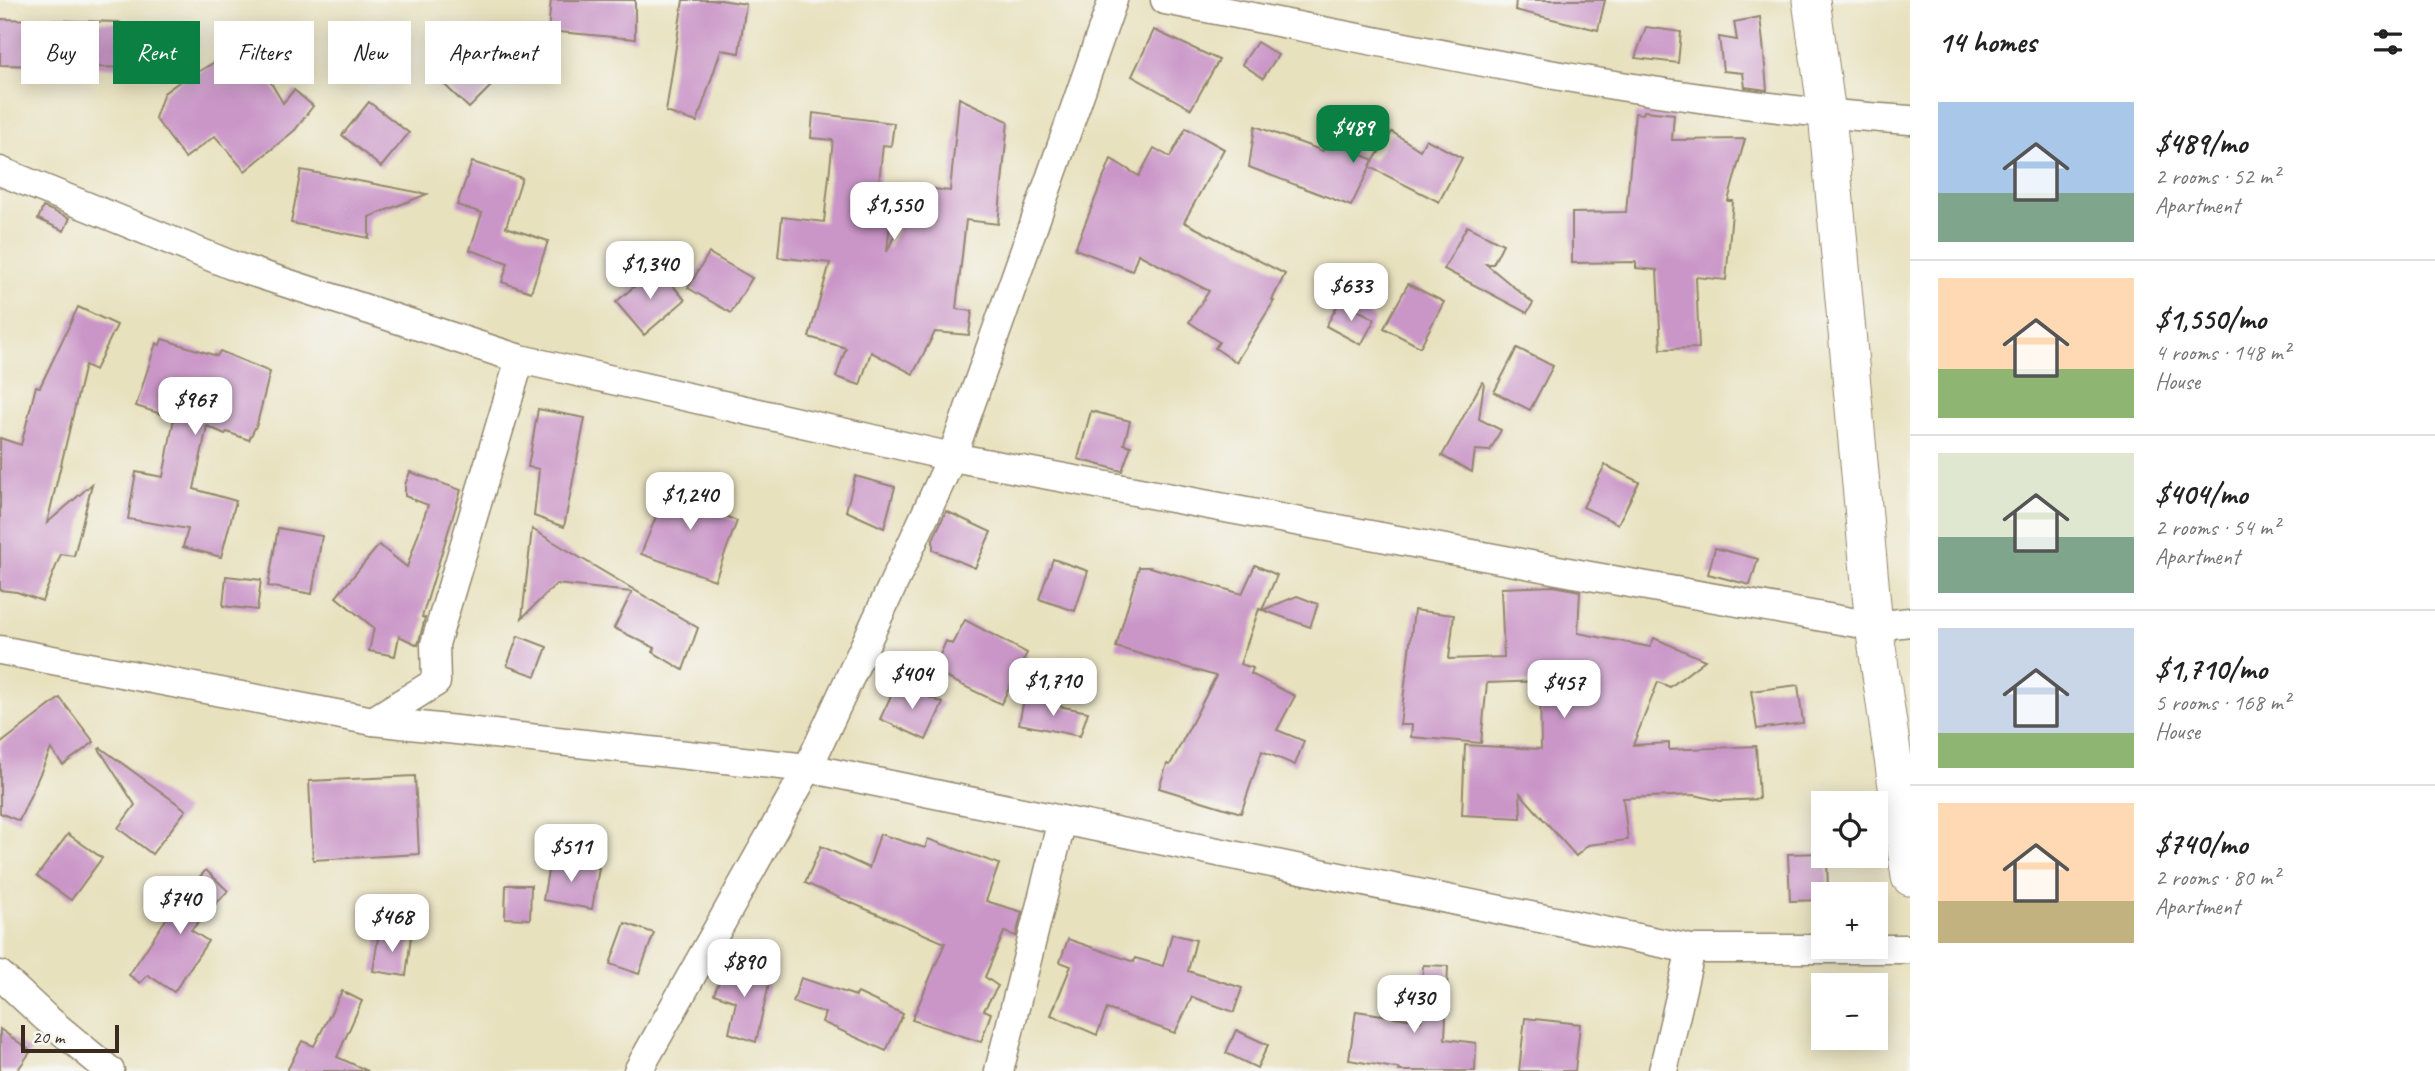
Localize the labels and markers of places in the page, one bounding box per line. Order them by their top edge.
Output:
pin: $489 [1312,106,1394,165]
pin: $1,550 [837,182,951,242]
pin: $1,340 [593,242,707,301]
pin: $633 [1310,264,1392,323]
pin: $967 [154,378,236,437]
pin: $1,240 [633,472,747,532]
pin: $404 [871,652,953,711]
pin: $1,710 [996,658,1110,718]
pin: $457 [1523,660,1605,720]
pin: $511 [530,824,612,884]
pin: $740 [139,876,221,936]
pin: $468 [351,894,433,954]
pin: $890 [703,940,785,999]
pin: $430 [1373,976,1455,1035]

